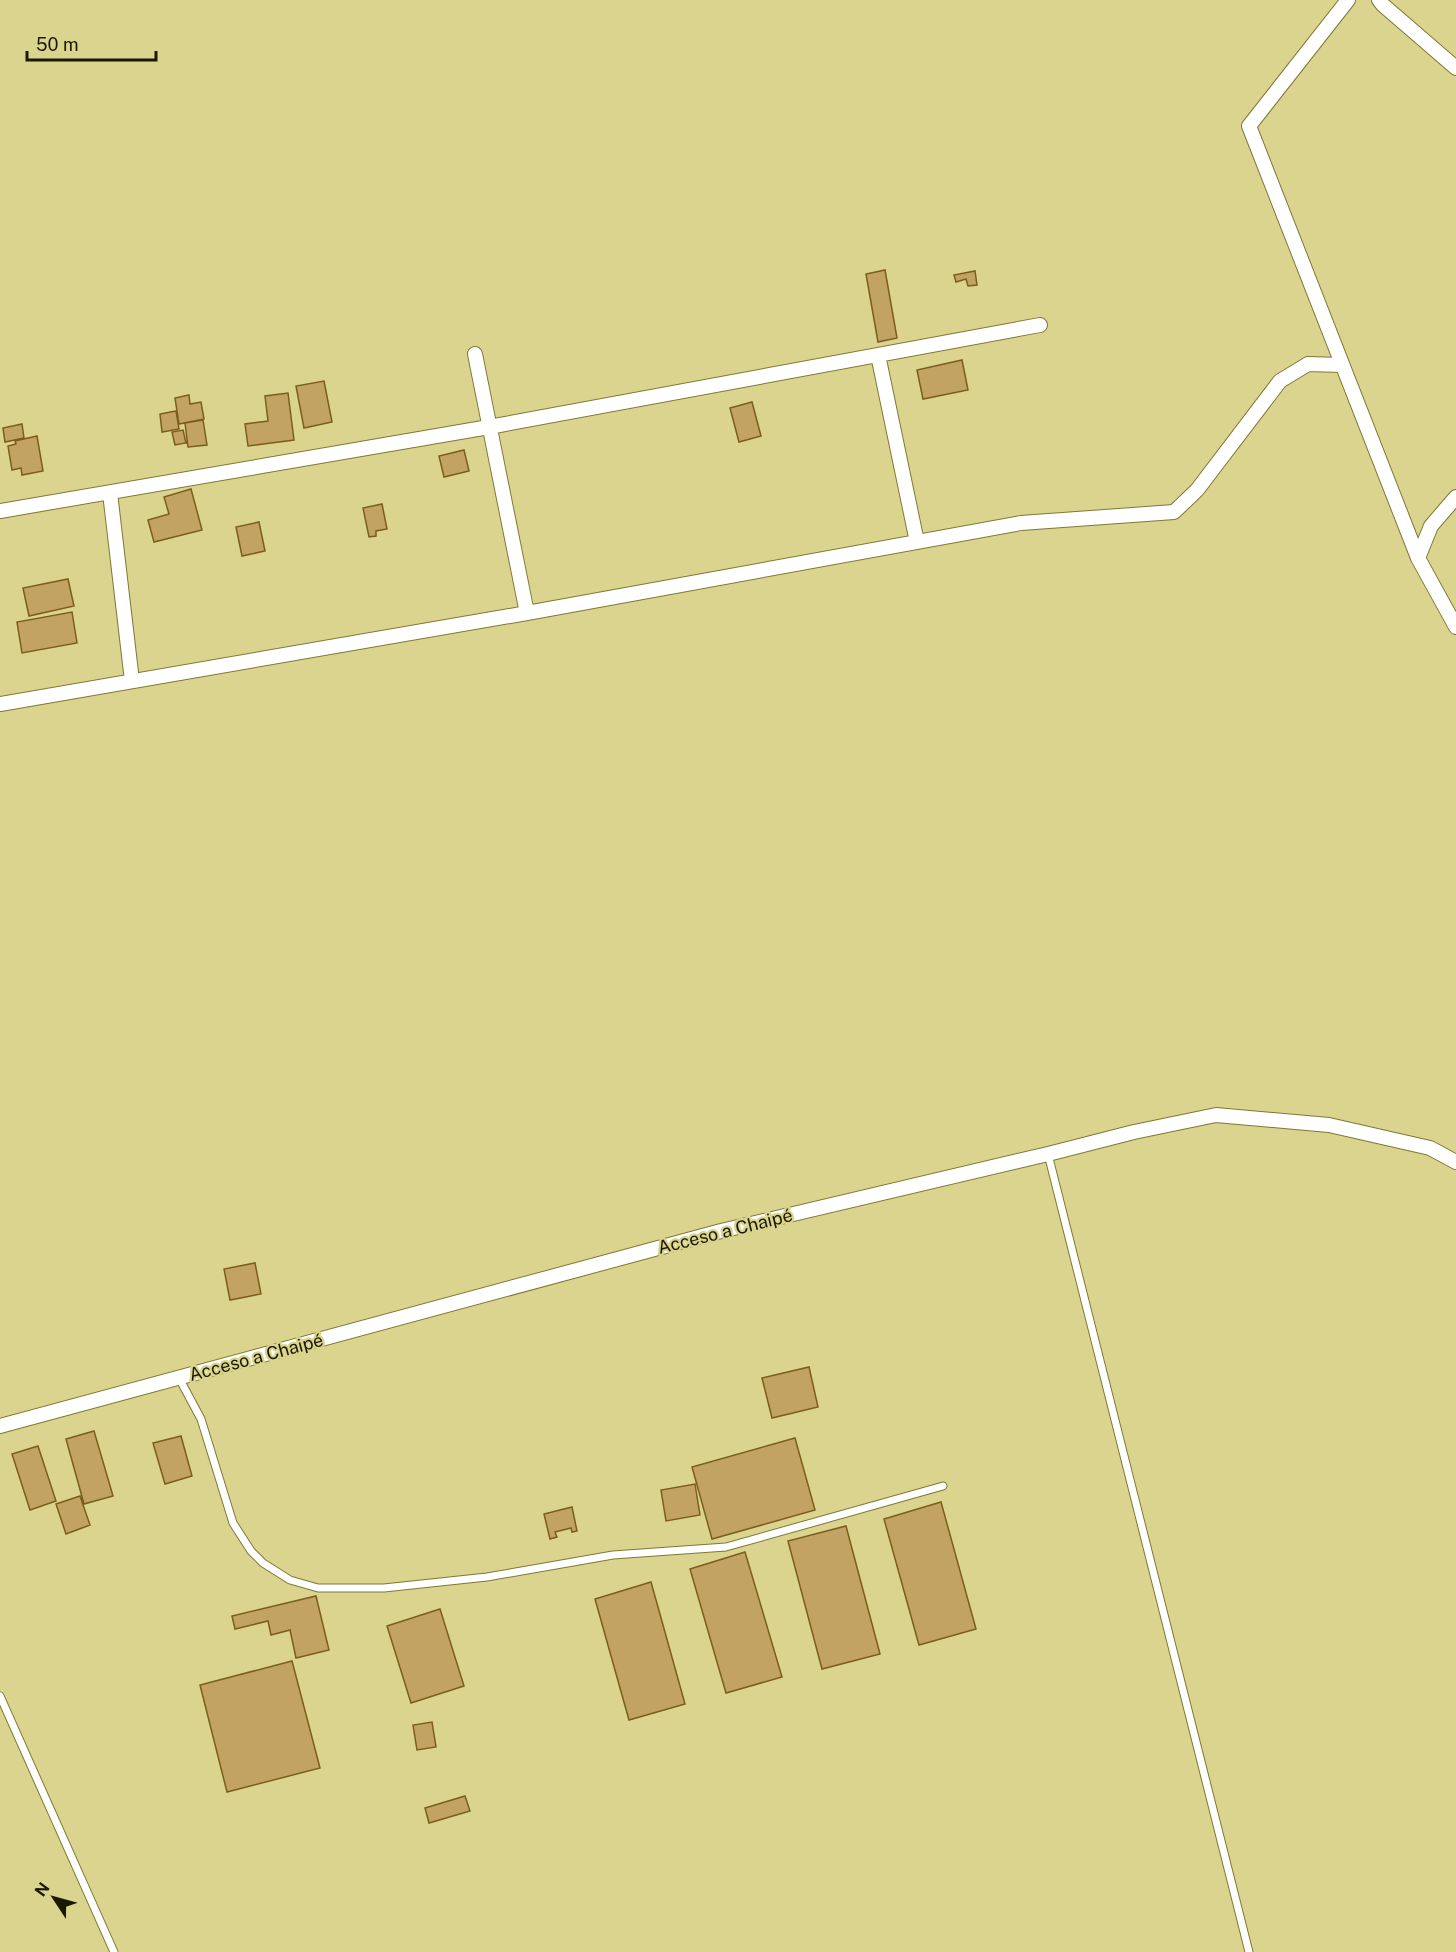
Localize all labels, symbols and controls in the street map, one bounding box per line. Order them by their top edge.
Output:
scale bar [27,24,156,62]
text: 50 m [36,34,79,55]
street label: Acceso a Chaipé [655,1204,795,1258]
street label: Acceso a Chaipé [187,1329,325,1385]
north arrow [24,1868,84,1928]
text: N [31,1879,54,1900]

